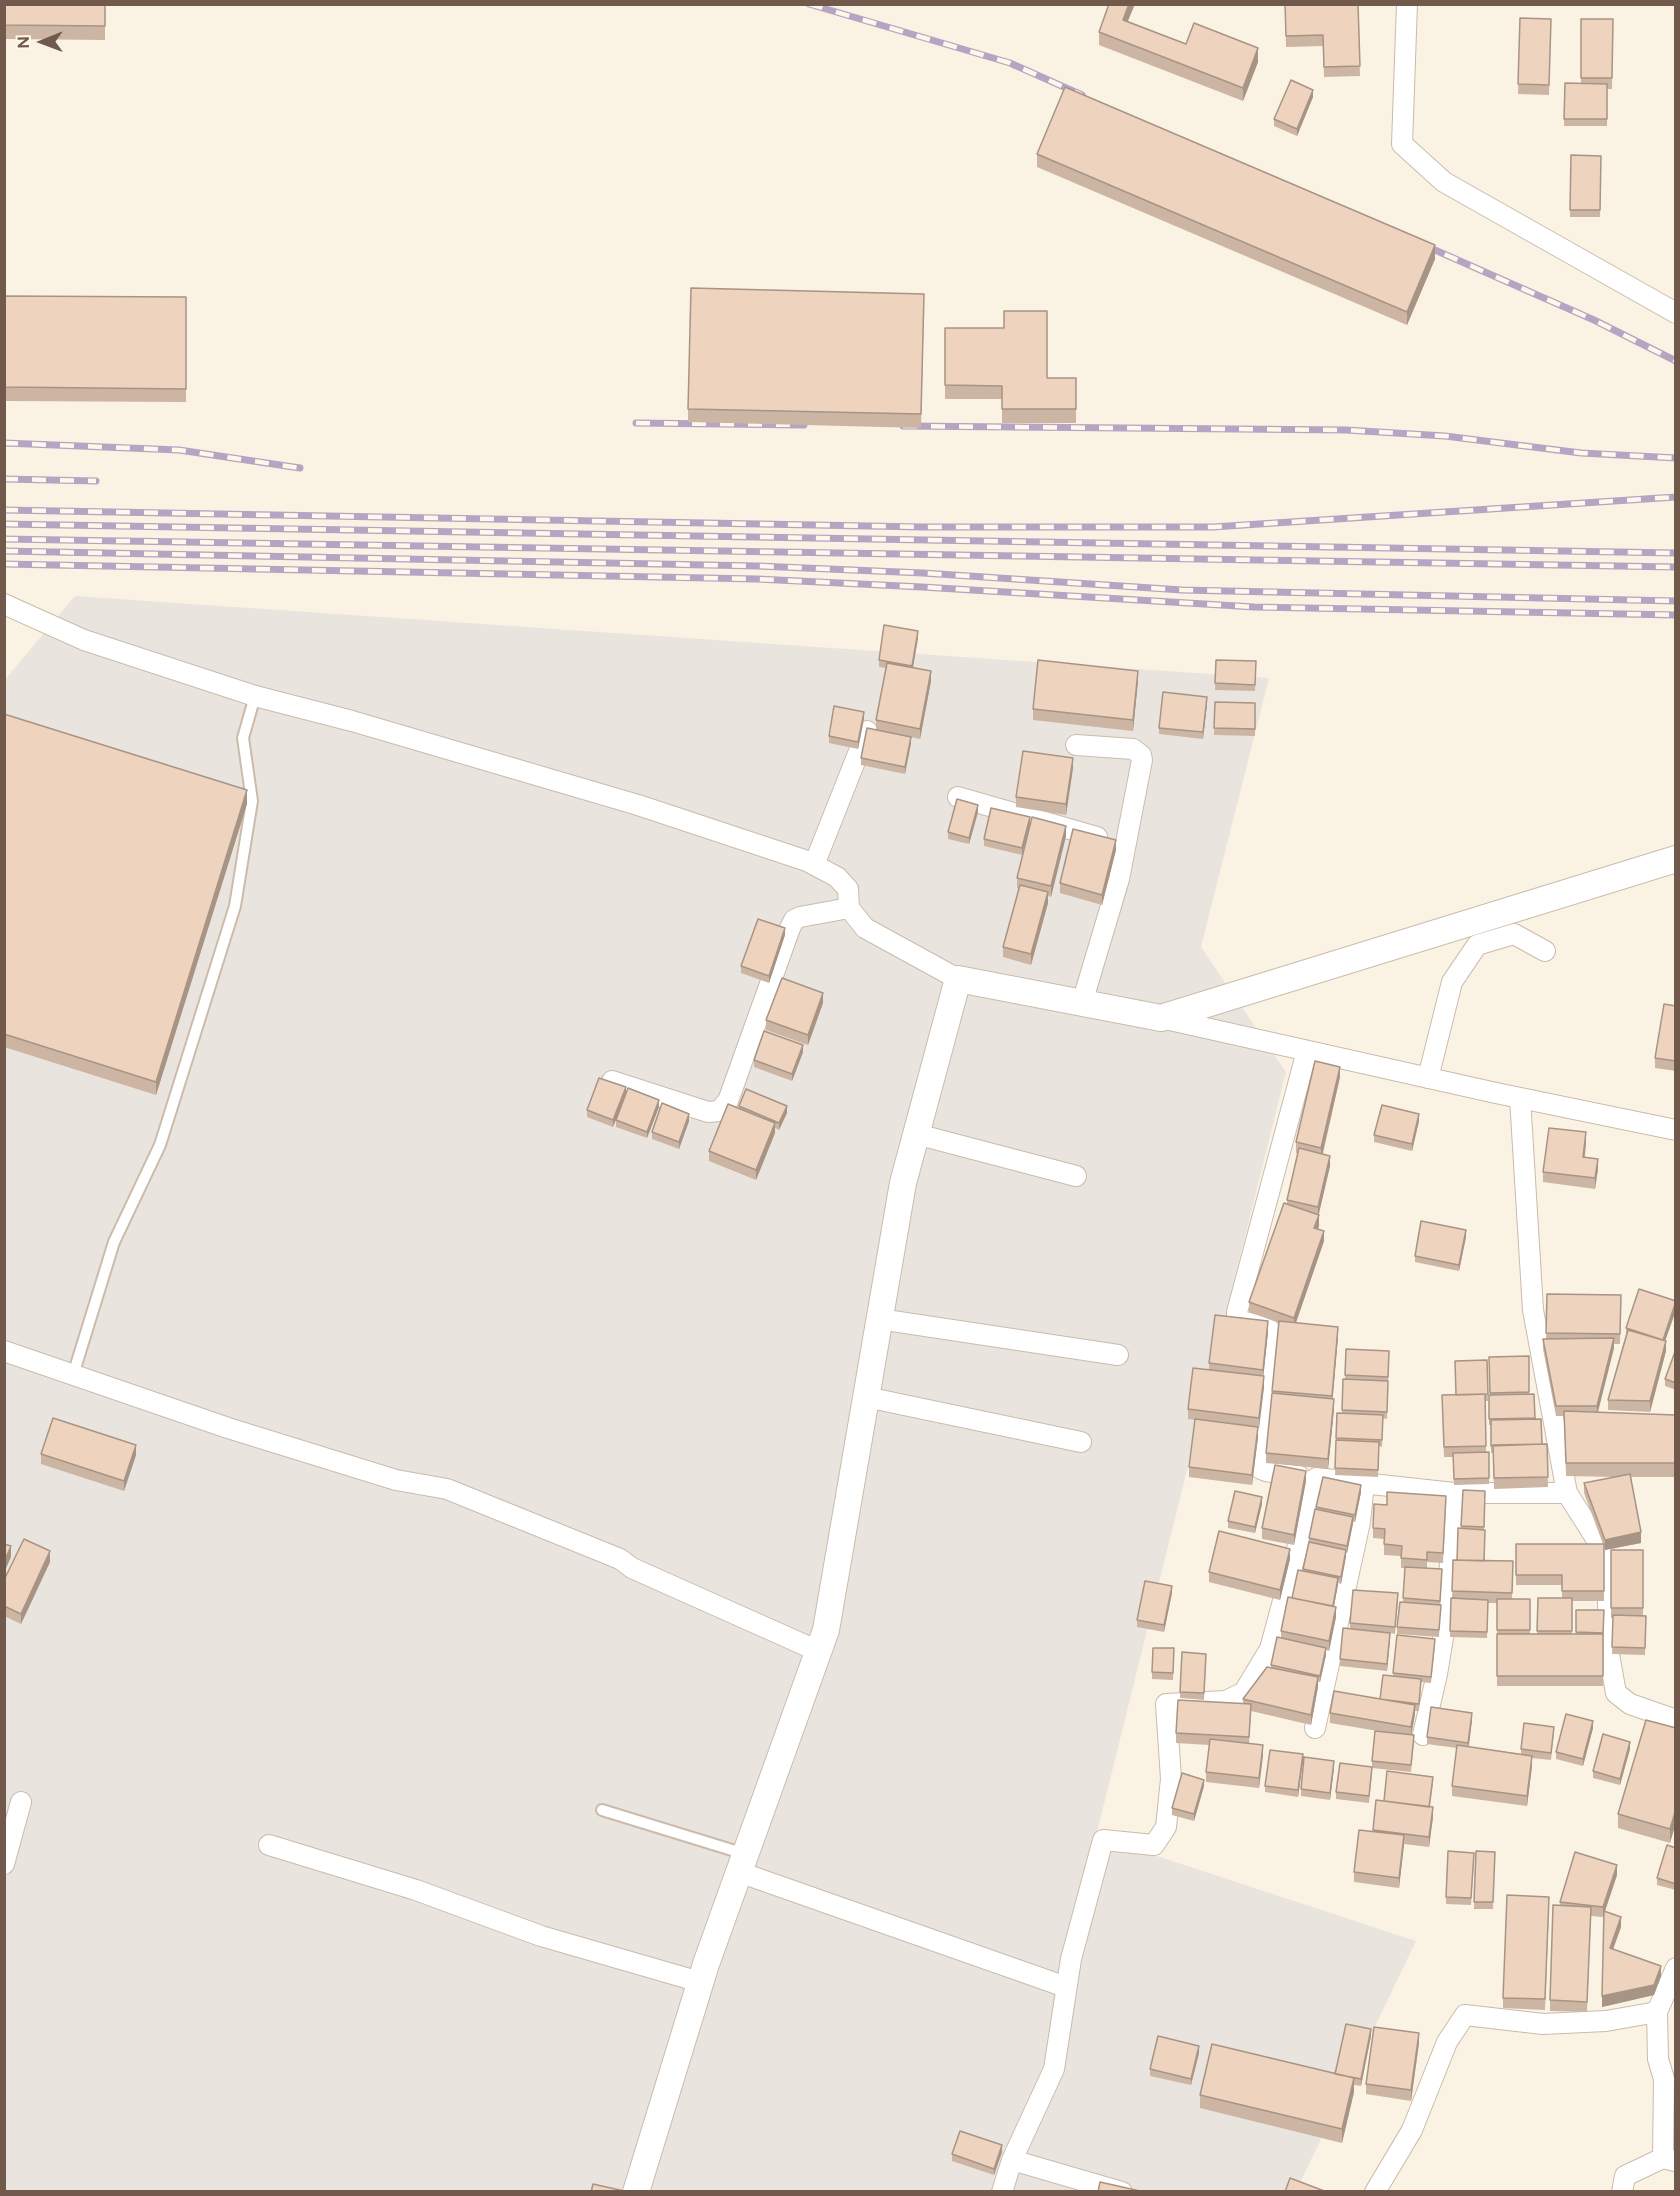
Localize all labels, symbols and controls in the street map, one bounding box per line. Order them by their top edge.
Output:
north arrow [12,12,72,72]
text: N [14,36,33,49]

